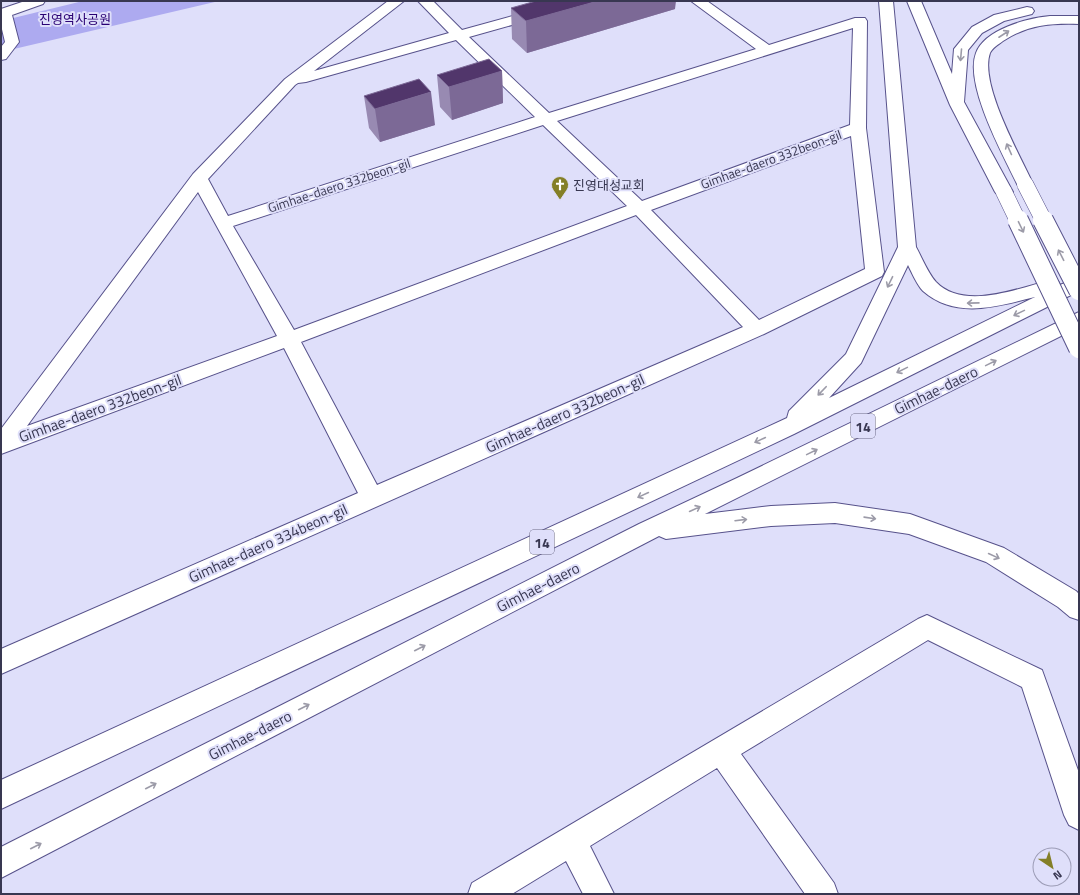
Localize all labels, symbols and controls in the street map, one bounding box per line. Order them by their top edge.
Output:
park label: 진영역사공원 [39,9,111,29]
one-way arrow [998,29,1010,37]
one-way arrow [957,49,964,62]
street label: Gimhae-daero 332beon-gil [698,124,844,194]
one-way arrow [1005,143,1013,155]
street label: Gimhae-daero 332beon-gil [265,152,413,218]
church icon: 진영대성교회 [550,175,570,200]
place label: 진영대성교회 [573,175,645,195]
one-way arrow [1018,221,1025,233]
one-way arrow [1057,249,1064,261]
one-way arrow [886,276,893,288]
one-way arrow [967,299,980,306]
one-way arrow [1013,310,1025,317]
one-way arrow [984,359,996,366]
street label: Gimhae-daero [890,360,982,420]
one-way arrow [897,367,909,374]
street label: Gimhae-daero 332beon-gil [15,368,185,448]
street label: Gimhae-daero 332beon-gil [482,368,648,458]
one-way arrow [817,386,827,396]
road number: 14 [851,414,875,438]
one-way arrow [755,437,767,444]
one-way arrow [805,448,817,455]
one-way arrow [637,492,649,499]
street label: Gimhae-daero 334beon-gil [185,498,351,588]
one-way arrow [688,505,700,512]
one-way arrow [863,514,876,522]
one-way arrow [734,516,747,523]
road number: 14 [530,530,554,554]
one-way arrow [988,552,1000,560]
street label: Gimhae-daero [492,556,584,618]
one-way arrow [414,644,426,651]
one-way arrow [298,703,310,711]
street label: Gimhae-daero [204,704,296,766]
one-way arrow [145,782,157,789]
one-way arrow [29,841,41,849]
north arrow [1032,847,1072,887]
text: N [1050,866,1065,884]

